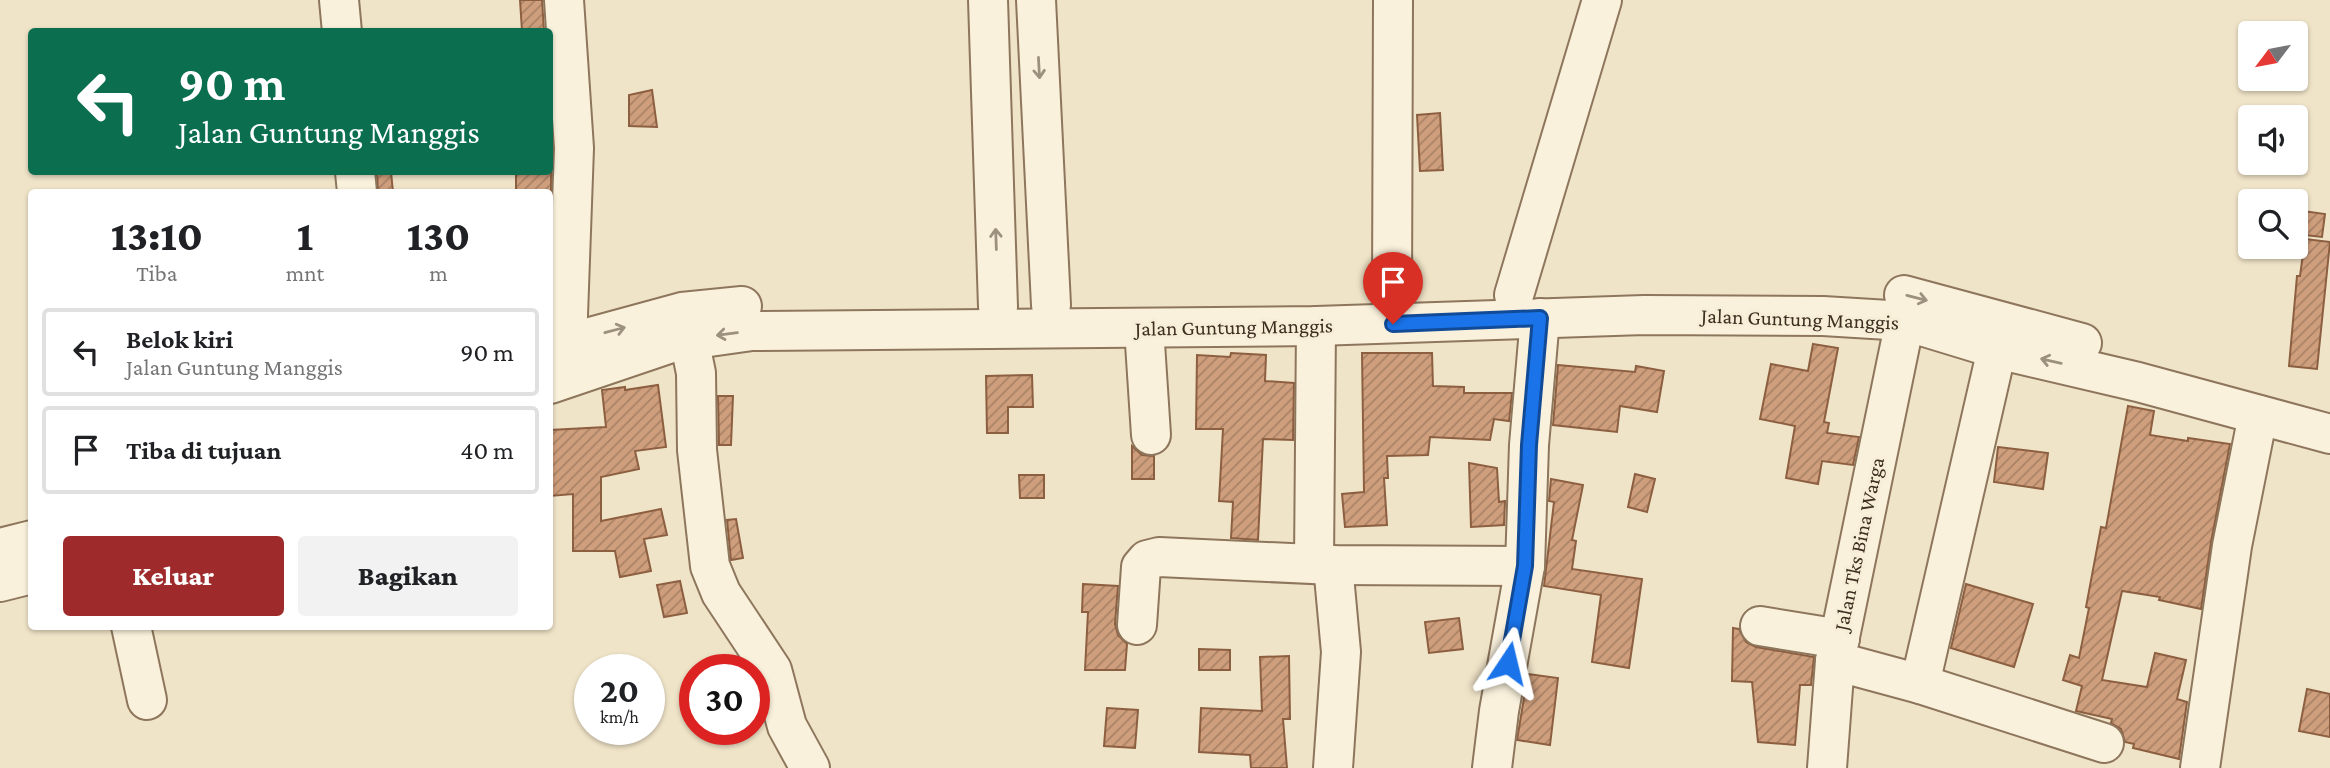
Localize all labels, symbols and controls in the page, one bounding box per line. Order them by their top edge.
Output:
north arrow [2238,21,2308,91]
map controls [2238,21,2308,259]
icon: left [63,56,154,147]
text: 90 m [178,56,285,111]
one-way arrow [1033,56,1046,79]
button: sound [2238,105,2308,175]
text: Jalan Guntung Manggis [178,114,480,150]
button: search [2238,189,2308,259]
text: 13:10 [111,212,203,259]
text: 1 [297,212,313,259]
text: 130 [407,212,470,259]
one-way arrow [989,227,1003,250]
pin [1363,252,1423,324]
text: Tiba [136,260,177,286]
text: mnt [286,260,324,286]
text: m [429,260,448,286]
icon: arrive [1374,263,1412,301]
one-way arrow [1905,292,1928,305]
street label: Jalan Guntung Manggis [1699,303,1899,334]
street label: Jalan Guntung Manggis [1133,313,1333,341]
one-way arrow [603,323,626,336]
text: Belok kiri [126,325,233,354]
one-way arrow [716,328,739,341]
icon: left [67,333,105,371]
text: 90 m [460,338,514,367]
text: Jalan Guntung Manggis [126,354,343,380]
one-way arrow [2040,354,2063,368]
icon: arrive [67,431,105,469]
text: Tiba di tujuan [126,436,281,465]
text: 40 m [460,436,514,465]
street label: Jalan Tks Bina Warga [1828,455,1889,635]
button: Keluar [63,536,284,616]
button: Bagikan [298,536,518,616]
position arrow [1471,626,1545,700]
speed limit sign: 30 [679,654,770,745]
text: 20 [600,671,639,710]
text: km/h [600,707,639,727]

